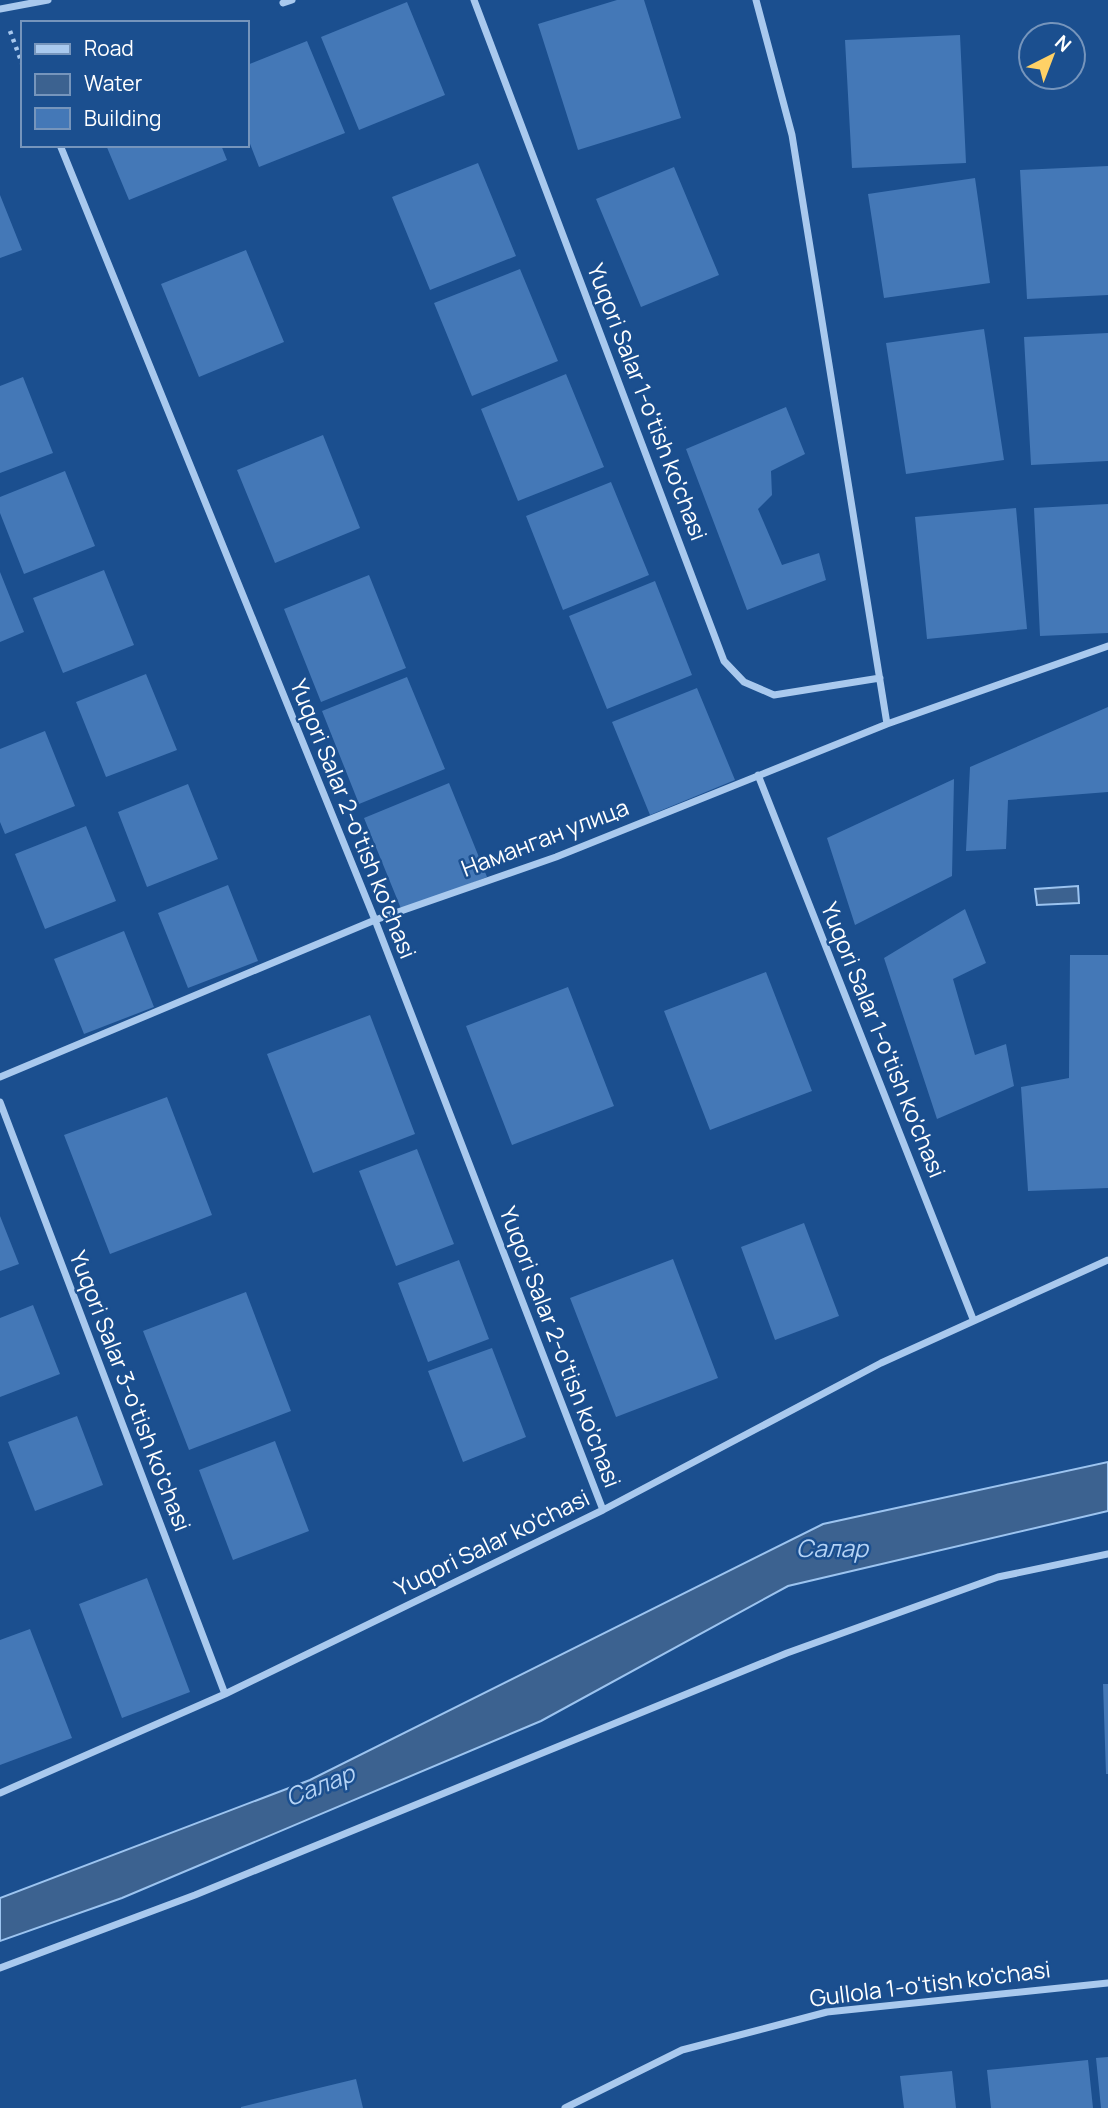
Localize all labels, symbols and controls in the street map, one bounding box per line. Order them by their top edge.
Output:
legend [21,21,248,147]
north arrow [1017,21,1087,91]
text: N [1050,29,1077,58]
text: Road [84,34,134,62]
text: Water [84,69,143,97]
text: Building [84,104,161,132]
street label: Yuqori Salar 1-o'tish ko'chasi [580,258,716,545]
street label: Yuqori Salar 2-o'tish ko'chasi [283,674,425,963]
street label: Наманган улица [456,790,633,884]
street label: Yuqori Salar 1-o'tish ko'chasi [814,897,954,1182]
street label: Yuqori Salar 2-o'tish ko'chasi [493,1202,629,1492]
street label: Yuqori Salar 3-o'tish ko'chasi [63,1246,199,1536]
street label: Yuqori Salar ko'chasi [389,1481,594,1603]
water label: Салар [796,1531,870,1564]
water label: Салар [280,1755,361,1813]
street label: Gullola 1-o'tish ko'chasi [808,1952,1052,2014]

